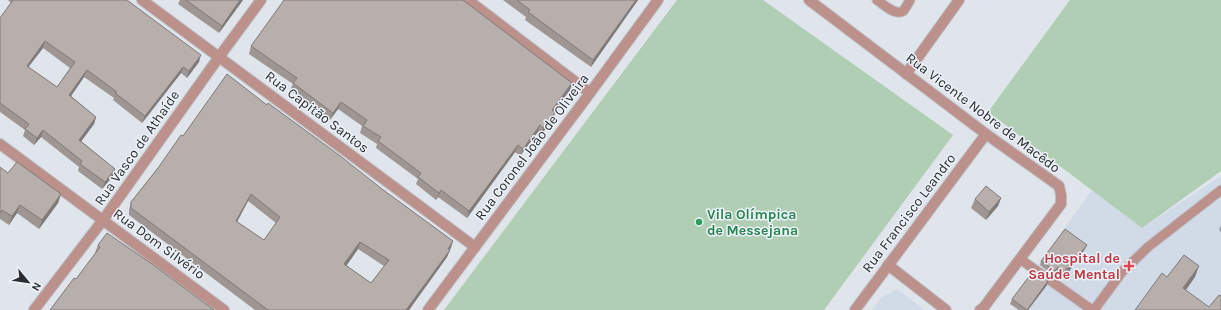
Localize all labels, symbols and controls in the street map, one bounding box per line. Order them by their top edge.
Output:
street label: Rua Vicente Nobre de Macêdo [903,49,1063,177]
street label: Rua Capitão Santos [262,67,372,157]
street label: Rua Coronel João de Oliveira [471,70,593,224]
street label: Rua Vasco de Athaíde [91,87,183,209]
street label: Rua Francisco Leandro [859,150,959,276]
street label: Rua Dom Silvério [110,205,208,283]
place label: Vila Olímpica de Messejana [707,206,798,239]
marker: Vila Olímpica de Messejana [694,217,704,227]
place label: Hospital de Saúde Mental [1028,250,1120,283]
marker: Hospital de Saúde Mental [1123,260,1135,272]
north arrow [8,262,48,302]
text: N [29,280,44,293]

